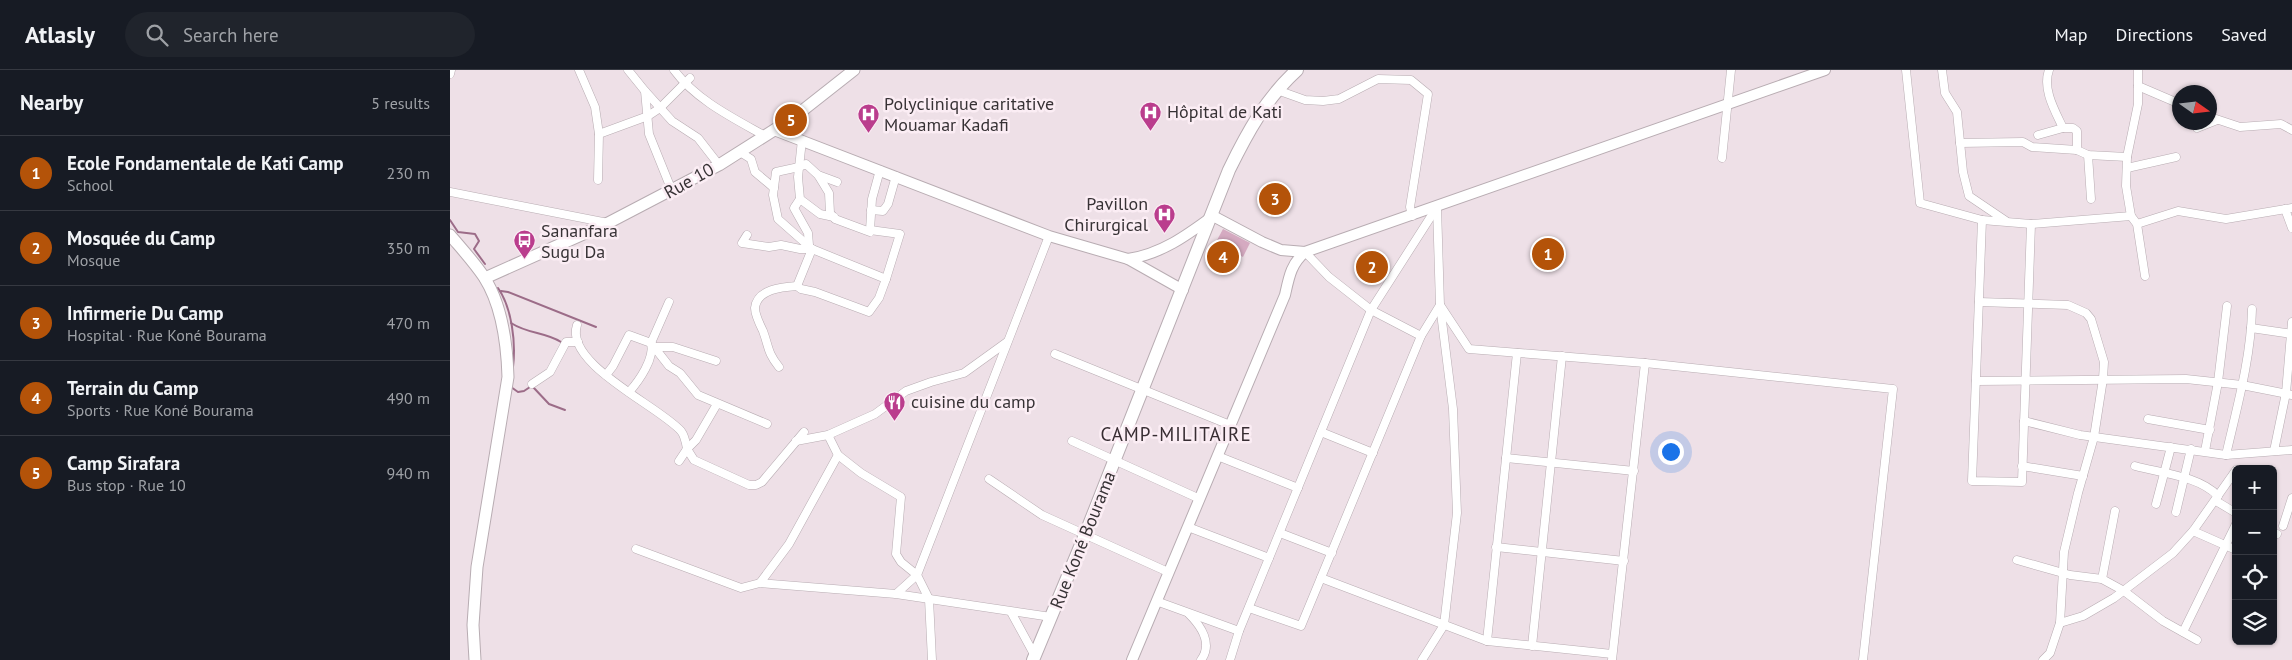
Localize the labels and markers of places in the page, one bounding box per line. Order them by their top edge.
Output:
place label: Polyclinique caritative Mouamar Kadafi [884,92,1054,136]
hospital icon: Hôpital de Kati [1139,100,1163,131]
place label: Hôpital de Kati [1167,100,1282,123]
pin: 5 [775,101,807,139]
hospital icon: Polyclinique caritative Mouamar Kadafi [856,102,880,133]
pin: 3 [1259,180,1291,218]
place label: Pavillon Chirurgical [1064,192,1149,236]
hospital icon: Pavillon Chirurgical [1152,202,1176,233]
place label: Sananfara Sugu Da [541,219,618,263]
bus stop icon: Sananfara Sugu Da [513,229,537,260]
pin: 1 [1532,235,1564,273]
pin: 4 [1207,238,1239,276]
pin: 2 [1356,248,1388,286]
restaurant icon: cuisine du camp [883,390,907,421]
place label: cuisine du camp [911,390,1035,413]

